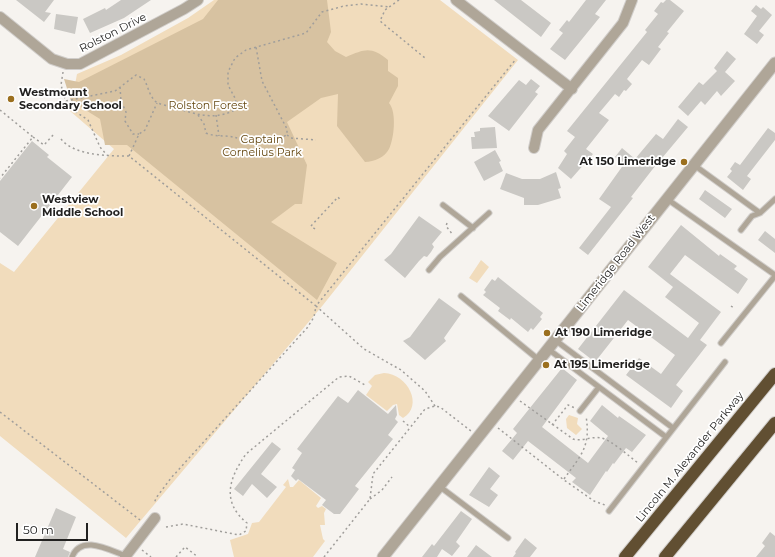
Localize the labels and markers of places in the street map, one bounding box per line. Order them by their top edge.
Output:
place label: Westmount Secondary School [19,86,122,112]
marker: Westmount Secondary School [6,94,16,104]
place label: At 150 Limeridge [580,155,676,169]
marker: At 150 Limeridge [679,157,689,167]
place label: Westview Middle School [42,193,123,219]
marker: Westview Middle School [29,201,39,211]
place label: At 190 Limeridge [555,326,652,340]
marker: At 190 Limeridge [542,328,552,338]
place label: At 195 Limeridge [554,358,650,372]
marker: At 195 Limeridge [541,360,551,370]

